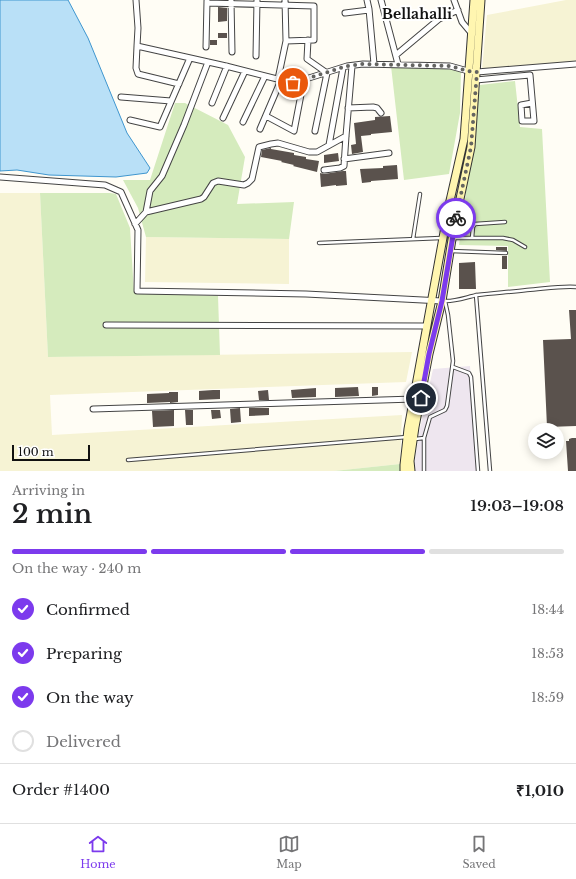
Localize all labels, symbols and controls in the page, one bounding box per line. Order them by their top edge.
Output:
district label: Bellahalli [382,5,452,23]
pin [276,66,310,100]
icon: bag [282,72,304,94]
courier [436,198,476,238]
icon: bike [445,207,467,229]
pin [404,381,438,415]
icon: home [410,387,432,409]
map controls [528,423,564,459]
button: layers [528,423,564,459]
scale bar [12,443,90,462]
text: 100 m [18,445,54,459]
text: Arriving in [12,482,85,499]
text: 19:03–19:08 [470,496,564,515]
text: 2 min [12,498,92,530]
text: On the way · 240 m [12,560,141,577]
icon: check [12,598,34,620]
text: Confirmed [46,600,130,619]
text: 18:44 [531,601,564,618]
icon: check [12,642,34,664]
text: Preparing [46,644,122,663]
text: 18:53 [531,645,564,662]
icon: check [12,686,34,708]
text: On the way [46,688,134,707]
text: 18:59 [531,689,564,706]
text: Delivered [46,732,121,751]
text: Order #1400 [12,780,110,799]
text: ₹1,010 [516,781,564,800]
tab: Home [80,833,116,871]
tab: Map [276,833,302,871]
tab: Saved [462,833,496,871]

